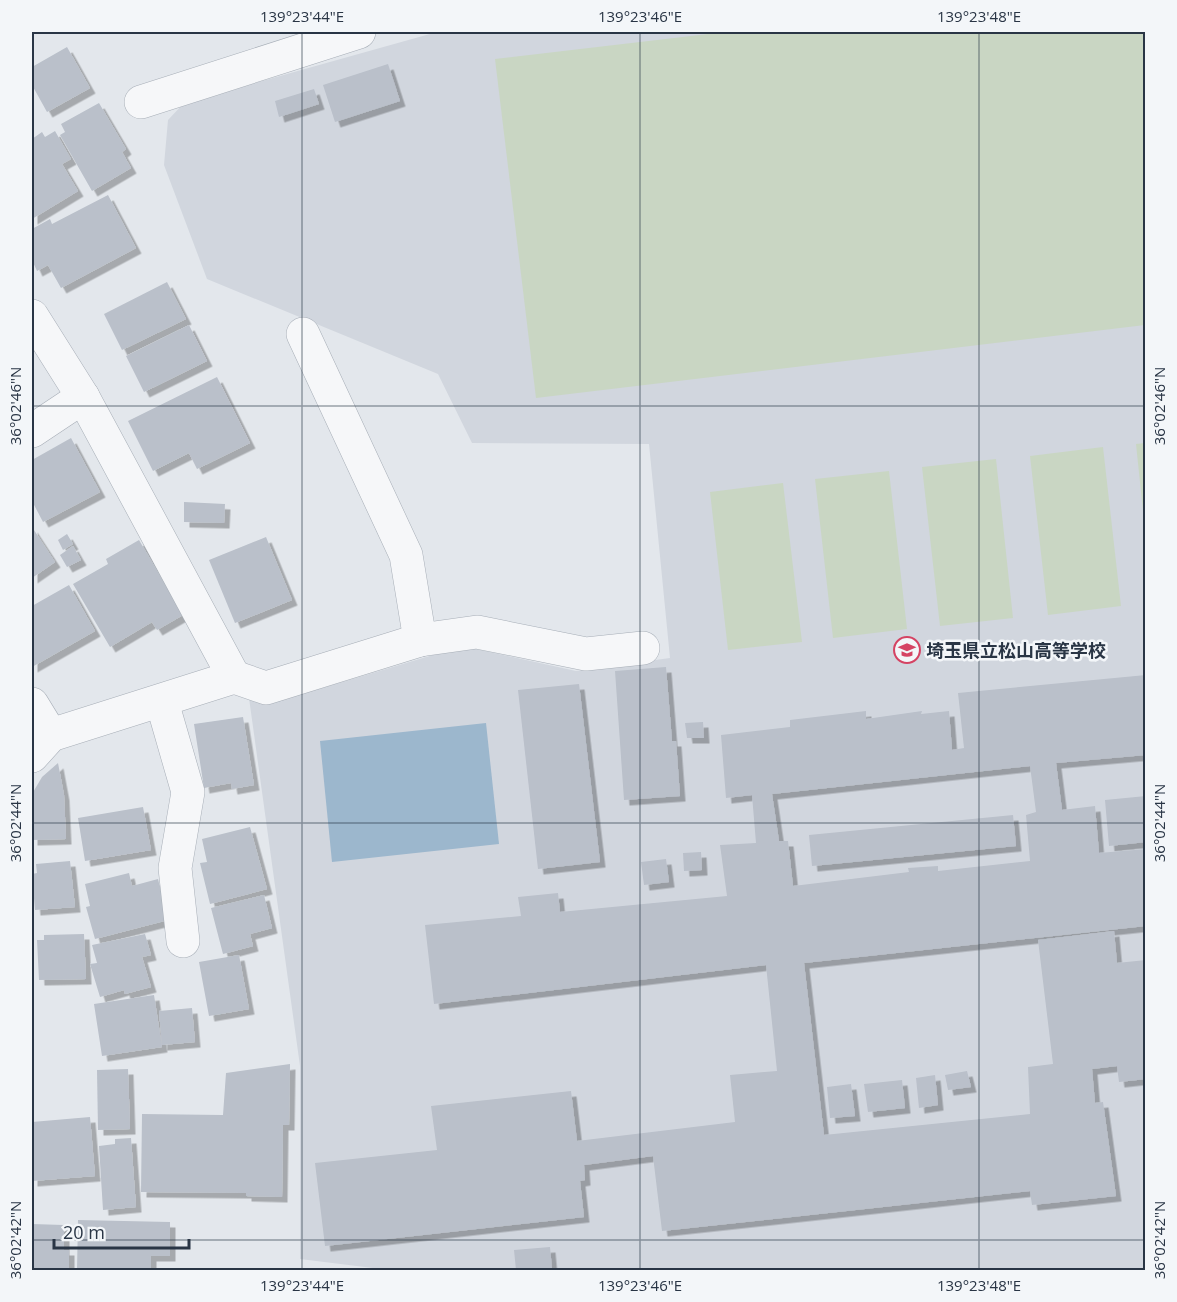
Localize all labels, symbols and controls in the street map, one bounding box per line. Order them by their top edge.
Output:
text: 139°23'44"E [260,6,344,26]
text: 139°23'46"E [598,6,682,26]
text: 139°23'48"E [937,6,1021,26]
text: 36°02'46"N [5,367,25,445]
text: 36°02'46"N [1149,367,1169,445]
school or university icon: 埼玉県立松山高等学校 [892,635,922,665]
place label: 埼玉県立松山高等学校 [926,638,1106,662]
text: 36°02'44"N [5,784,25,862]
text: 36°02'44"N [1149,784,1169,862]
text: 36°02'42"N [5,1201,25,1279]
text: 36°02'42"N [1149,1201,1169,1279]
scale bar [54,1212,189,1250]
text: 20 m [63,1220,105,1244]
text: 139°23'44"E [260,1275,344,1295]
text: 139°23'46"E [598,1275,682,1295]
text: 139°23'48"E [937,1275,1021,1295]

